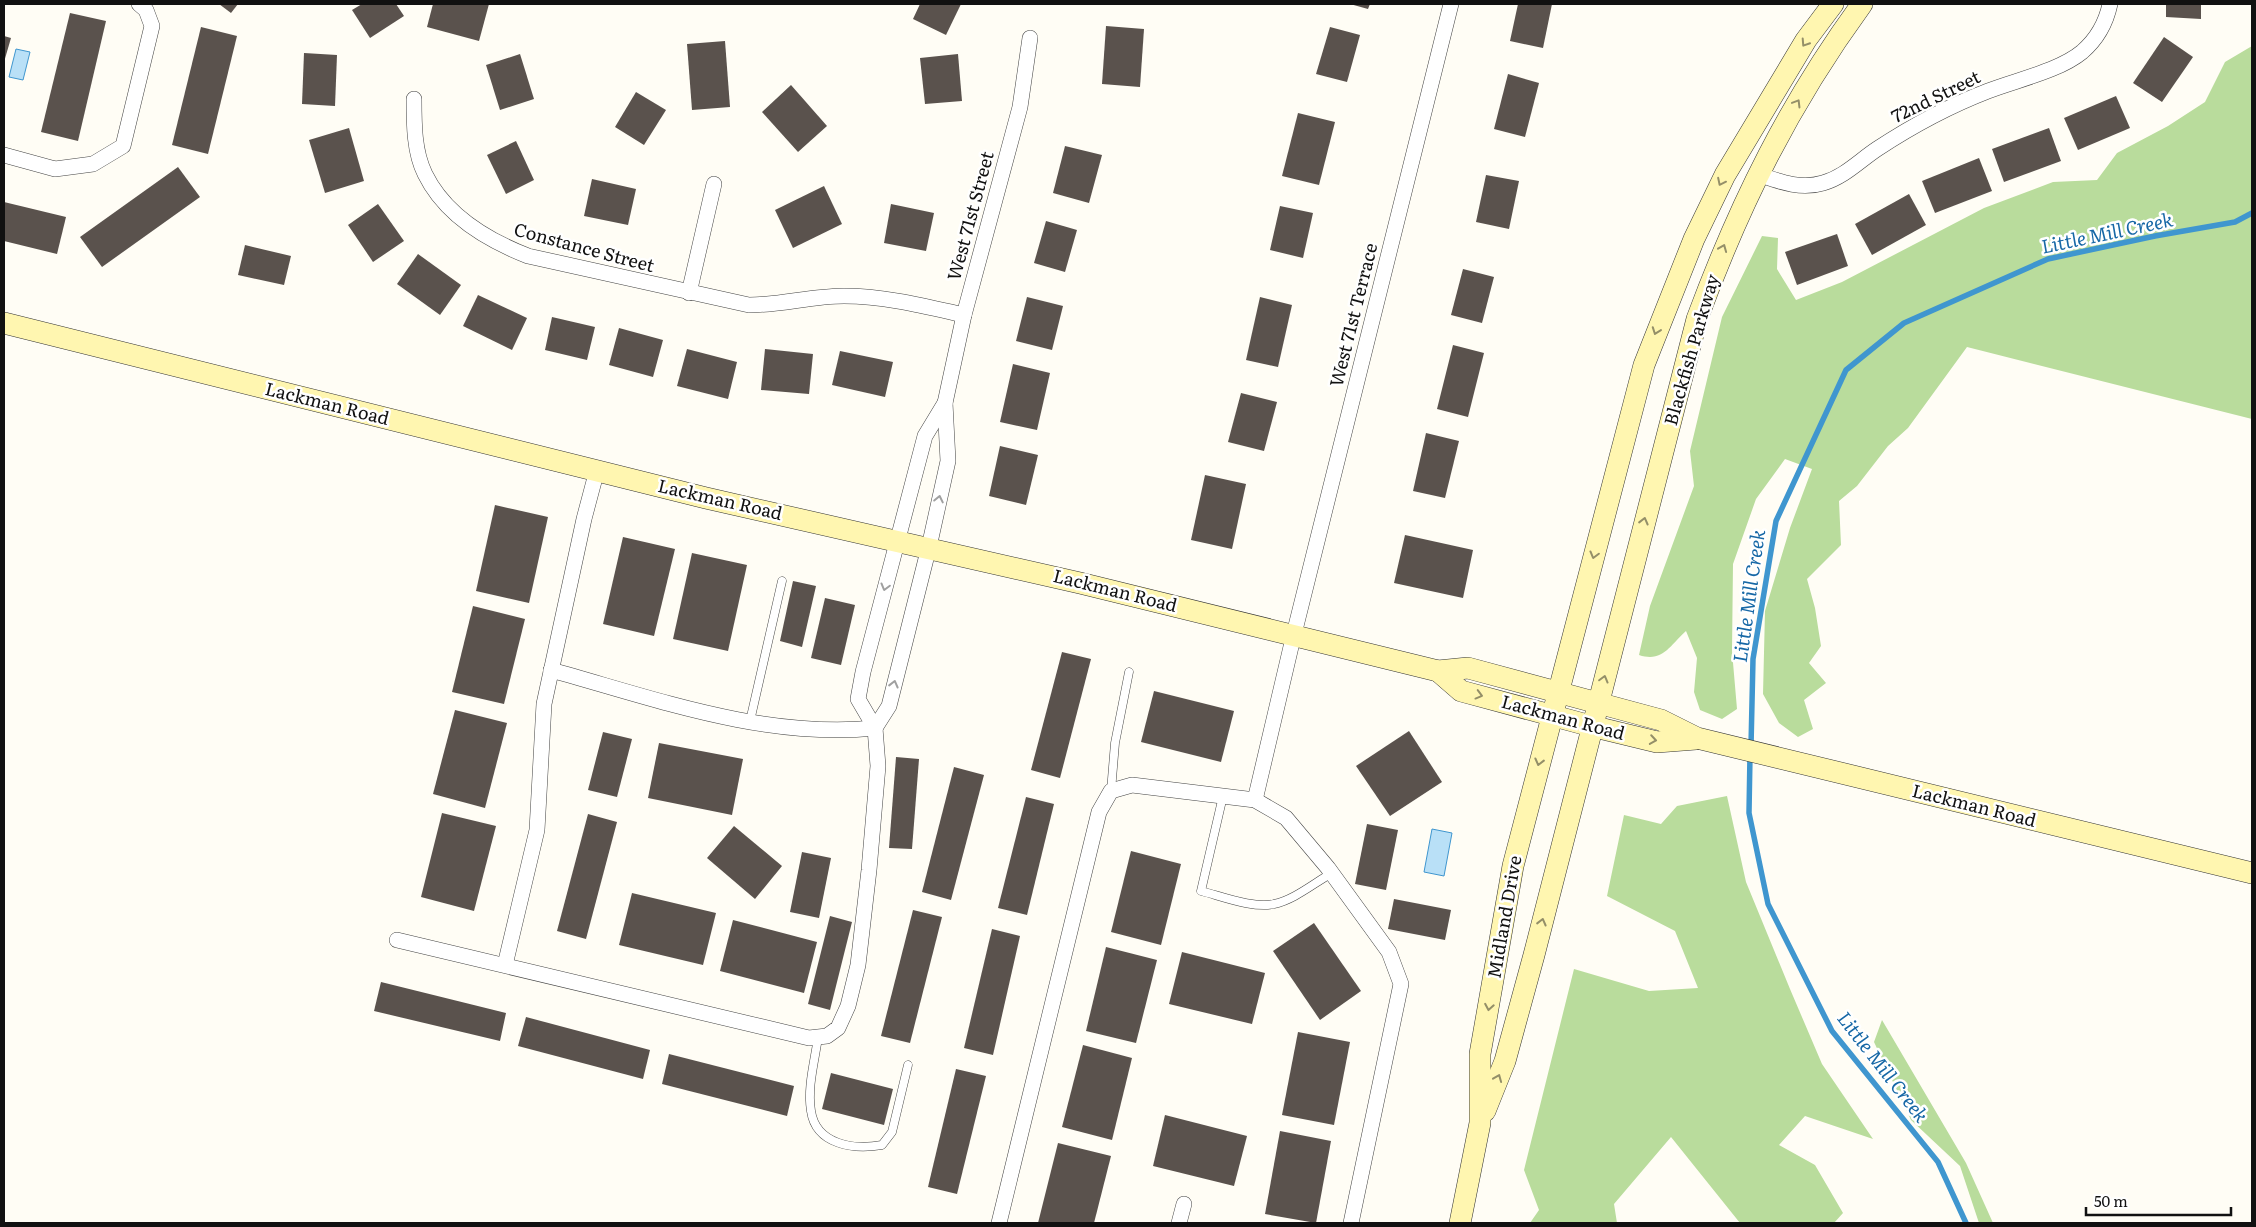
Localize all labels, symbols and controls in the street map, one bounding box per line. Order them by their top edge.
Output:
one-way arrow [1801,38,1811,47]
street label: 72nd Street [1886,62,1985,129]
one-way arrow [1790,99,1800,108]
street label: West 71st Street [939,147,1000,283]
one-way arrow [1717,177,1727,186]
water label: Little Mill Creek [2038,204,2176,260]
street label: Constance Street [511,215,658,278]
street label: West 71st Terrace [1322,240,1383,389]
one-way arrow [1717,244,1728,253]
street label: Blackfish Parkway [1656,270,1725,428]
one-way arrow [1652,327,1662,335]
street label: Lackman Road [262,374,392,431]
street label: Lackman Road [655,471,785,526]
one-way arrow [934,495,944,504]
one-way arrow [1639,518,1649,526]
water label: Little Mill Creek [1725,527,1771,664]
one-way arrow [1589,551,1599,559]
street label: Lackman Road [1050,561,1180,618]
one-way arrow [881,582,891,590]
one-way arrow [1598,674,1609,683]
one-way arrow [888,680,899,689]
street label: Lackman Road [1499,687,1628,746]
one-way arrow [1474,690,1482,700]
one-way arrow [1649,734,1657,745]
one-way arrow [1535,757,1545,766]
street label: Lackman Road [1909,776,2039,833]
street label: Midland Drive [1479,853,1528,980]
one-way arrow [1536,917,1547,926]
one-way arrow [1484,1002,1494,1011]
water label: Little Mill Creek [1832,1005,1936,1128]
one-way arrow [1492,1074,1502,1083]
scale bar [2086,1184,2231,1216]
text: 50 m [2094,1189,2128,1212]

